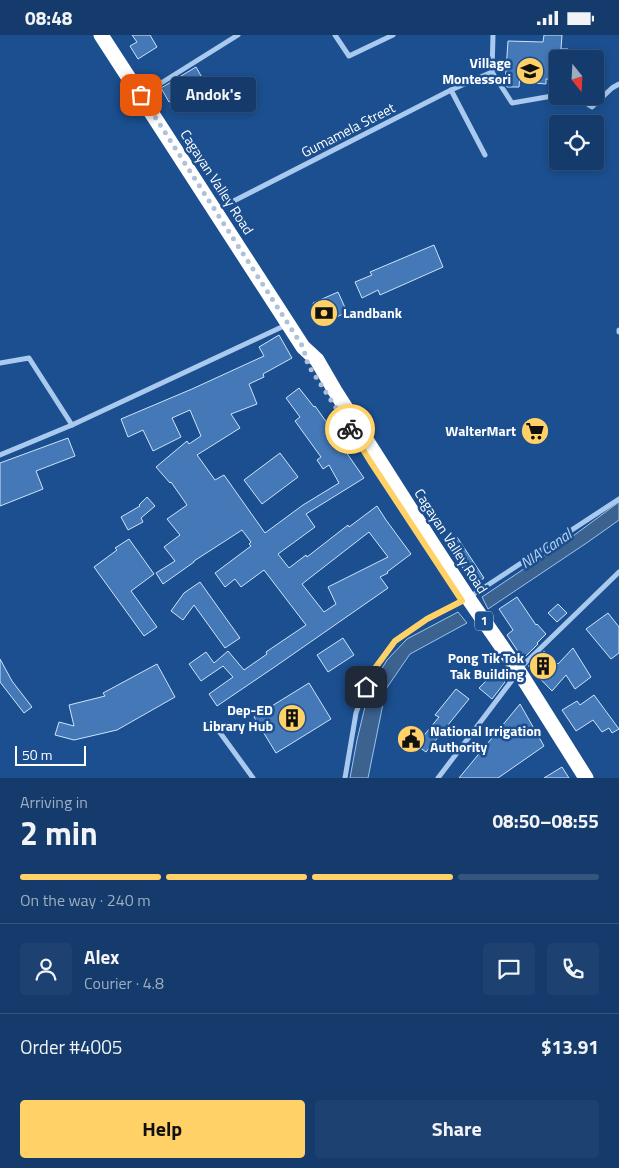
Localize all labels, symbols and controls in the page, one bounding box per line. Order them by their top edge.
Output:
text: 08:48 [25,3,72,32]
north arrow [549,50,604,105]
map controls [549,50,604,170]
place label: Village Montessori [442,52,511,89]
school or university icon: Village Montessori [515,56,545,86]
pin [120,74,162,116]
callout: Andok's [171,77,256,113]
icon: bag [127,81,155,109]
text: Andok's [186,82,241,106]
street label: Gumamela Street [297,97,398,162]
button: locate [549,115,604,170]
street label: Cagayan Valley Road [176,125,259,238]
bank icon: Landbank [309,298,339,328]
place label: Landbank [343,302,403,323]
courier [325,404,375,454]
icon: bike [336,415,364,443]
supermarket icon: WalterMart [520,416,550,446]
place label: WalterMart [445,420,516,441]
street label: Cagayan Valley Road [410,484,493,597]
water label: NIA Canal [515,522,578,574]
road number: 1 [475,611,493,631]
place label: Pong Tik Tok Tak Building [448,647,525,684]
building icon: Pong Tik Tok Tak Building [528,651,558,681]
pin [345,666,387,708]
icon: home [352,673,380,701]
place label: Dep-ED Library Hub [203,699,273,736]
building icon: Dep-ED Library Hub [277,703,307,733]
place label: National Irrigation Authority [430,720,541,757]
public building icon: National Irrigation Authority [396,724,426,754]
scale bar [15,743,86,766]
text: 50 m [22,744,52,765]
text: Arriving in [20,790,88,814]
text: 08:50–08:55 [492,806,599,835]
text: 2 min [20,809,98,857]
text: On the way · 240 m [20,888,151,912]
text: Alex [84,942,119,971]
button: person [20,943,72,995]
button: chat [483,943,535,995]
button: phone [547,943,599,995]
text: Courier · 4.8 [84,971,164,995]
text: Order #4005 [20,1032,122,1061]
text: $13.91 [541,1032,599,1061]
button: Help [20,1100,305,1158]
button: Share [315,1100,599,1158]

